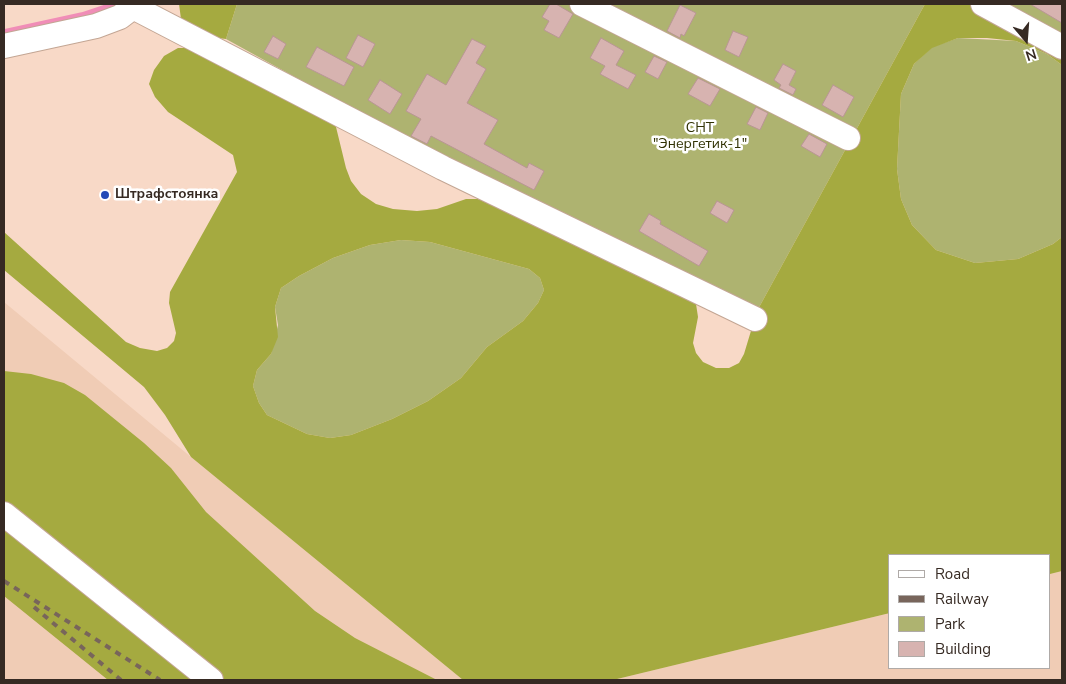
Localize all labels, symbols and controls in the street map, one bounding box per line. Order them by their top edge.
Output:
north arrow [1001,15,1051,65]
text: N [1023,44,1039,65]
park label: СНТ "Энергетик-1" [653,121,747,154]
place label: Штрафстоянка [115,187,218,203]
marker: Штрафстоянка [99,189,111,201]
legend [888,554,1051,669]
text: Road [935,564,970,584]
text: Railway [935,589,989,609]
text: Park [935,614,965,634]
text: Building [935,639,991,659]

